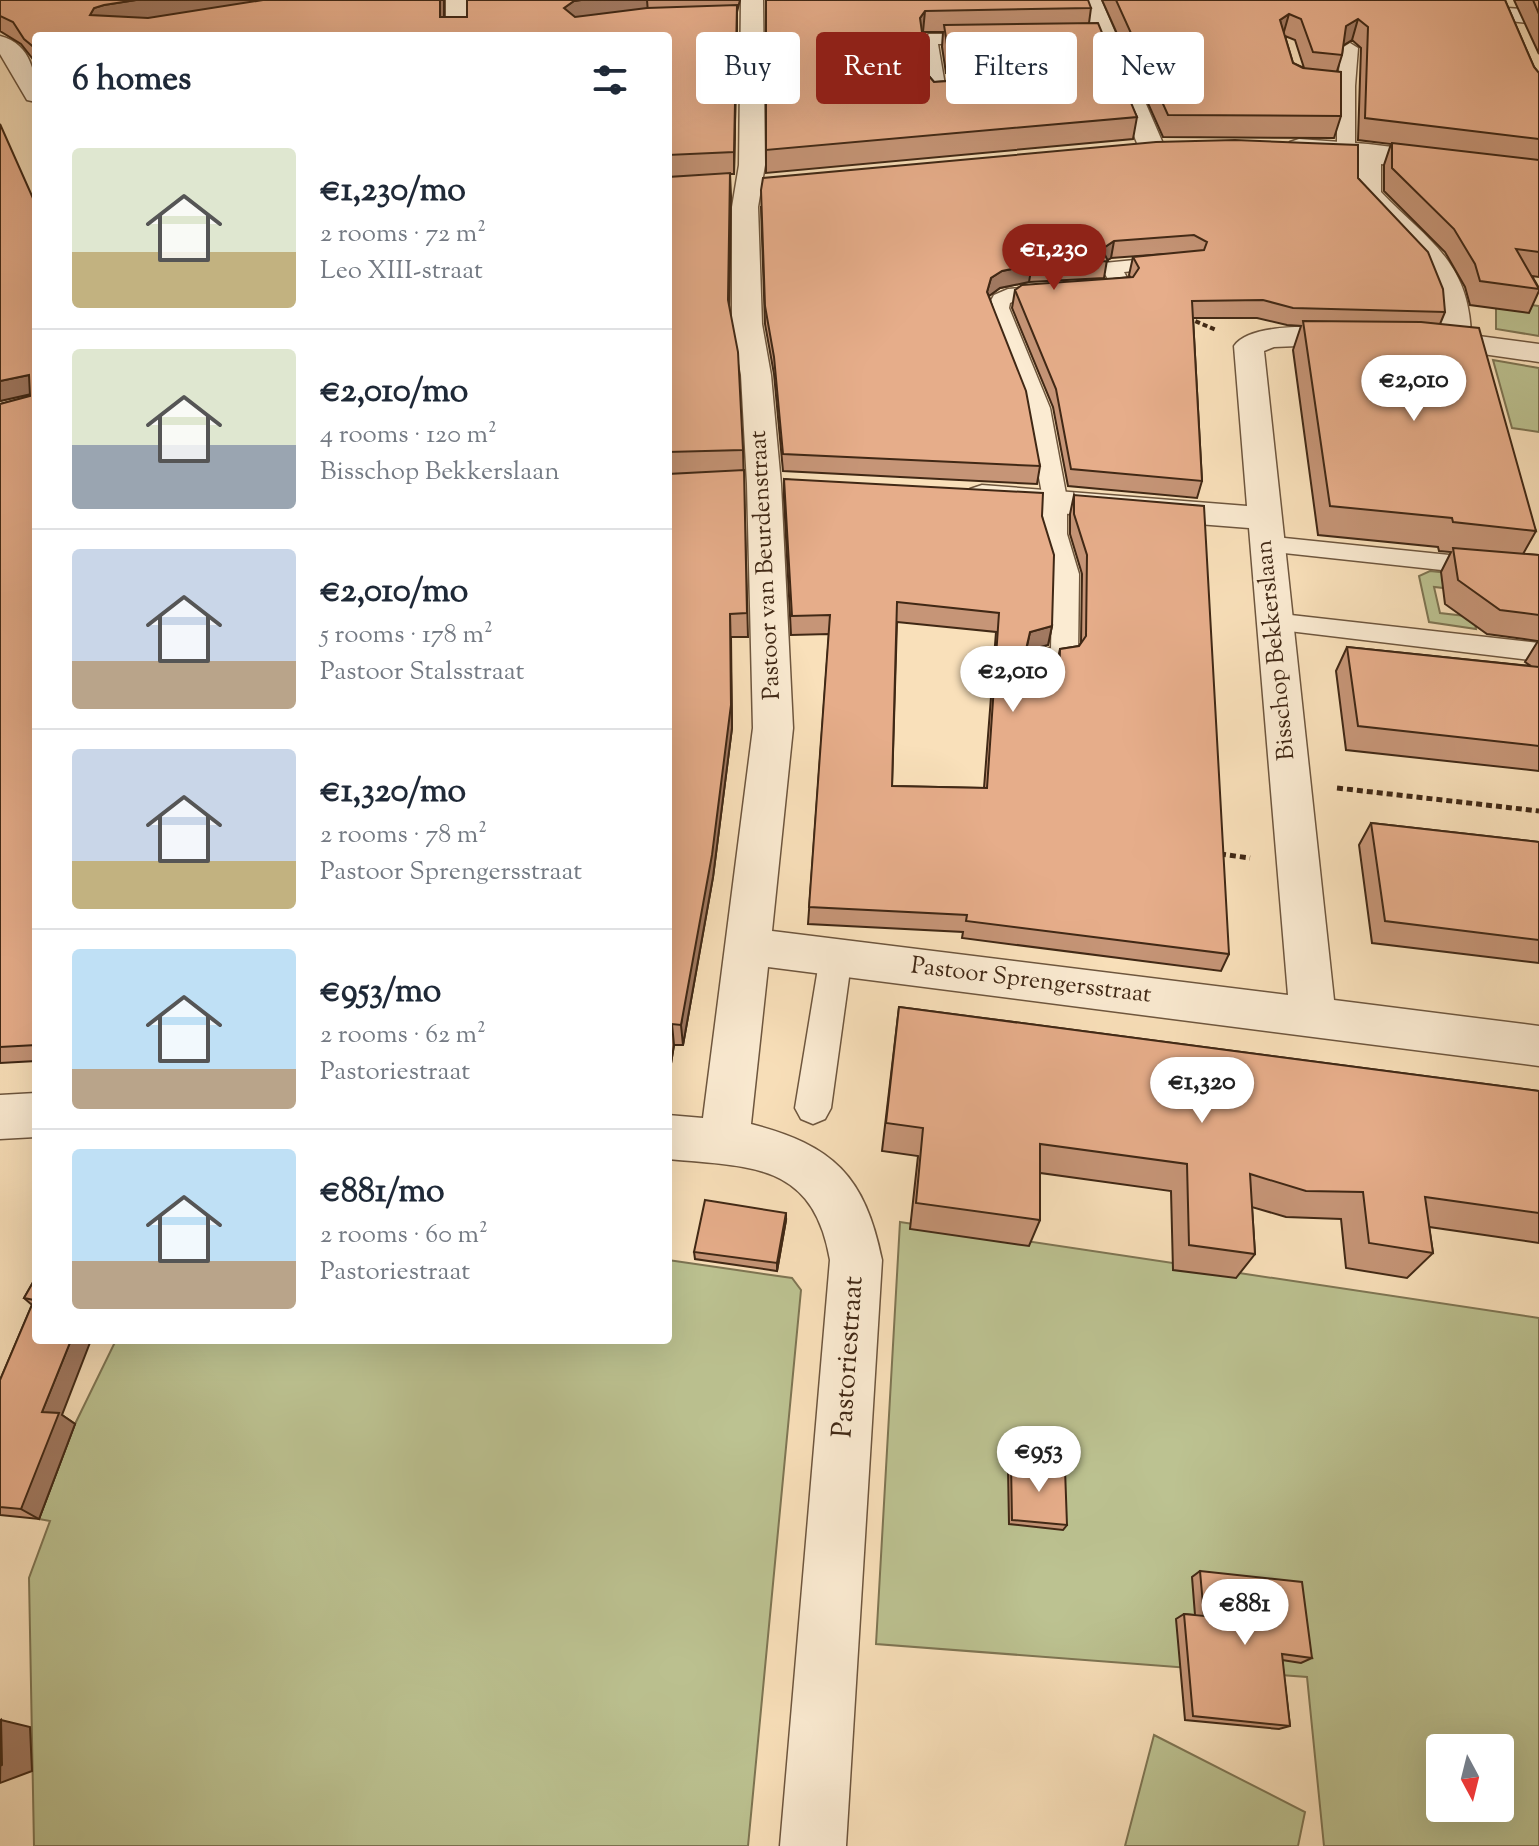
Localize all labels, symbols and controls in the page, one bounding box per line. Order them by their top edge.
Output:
chip: Buy [696,32,800,104]
chip: Rent [816,32,930,104]
chip: Filters [946,32,1077,104]
chip: New [1093,32,1204,104]
text: 6 homes [72,56,191,105]
icon: filters [588,58,632,102]
text: €1,230/mo [320,167,466,216]
icon: home [136,180,232,276]
text: 2 rooms · 72 m² [320,216,486,253]
pin: €1,230 [989,224,1119,292]
text: €1,230 [1020,231,1088,268]
text: Leo XIII-straat [320,253,483,290]
pin: €2,010 [1349,355,1479,423]
text: €2,010 [1379,362,1449,399]
text: €2,010/mo [320,368,468,417]
icon: home [136,381,232,477]
text: 4 rooms · 120 m² [320,417,497,454]
street label: Pastoor van Beurdenstraat [742,429,790,701]
text: Bisschop Bekkerslaan [320,454,560,491]
street label: Bisschop Bekkerslaan [1248,538,1304,762]
text: €2,010/mo [320,568,468,617]
icon: home [136,581,232,677]
text: 5 rooms · 178 m² [320,617,493,654]
pin: €2,010 [948,646,1078,714]
text: €2,010 [978,653,1048,690]
text: Pastoor Stalsstraat [320,654,524,691]
text: €1,320/mo [320,768,466,817]
icon: home [136,781,232,877]
text: 2 rooms · 78 m² [320,817,487,854]
text: Pastoor Sprengersstraat [320,854,582,891]
street label: Pastoor Sprengersstraat [909,949,1153,1013]
text: €953/mo [320,968,441,1017]
icon: home [136,981,232,1077]
text: 2 rooms · 62 m² [320,1017,486,1054]
text: Pastoriestraat [320,1054,470,1091]
pin: €1,320 [1137,1057,1267,1125]
text: €1,320 [1168,1064,1236,1101]
text: €881/mo [320,1168,445,1217]
icon: home [136,1181,232,1277]
text: 2 rooms · 60 m² [320,1217,488,1254]
text: Pastoriestraat [320,1254,470,1291]
street label: Pastoriestraat [823,1275,875,1439]
pin: €953 [992,1426,1086,1494]
text: €953 [1015,1433,1063,1470]
pin: €881 [1198,1579,1292,1647]
text: €881 [1220,1586,1270,1623]
north arrow [1426,1734,1514,1822]
map controls [1426,1734,1514,1822]

